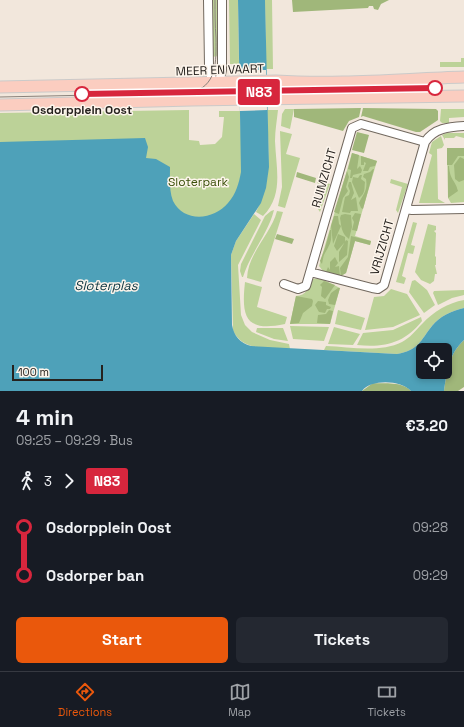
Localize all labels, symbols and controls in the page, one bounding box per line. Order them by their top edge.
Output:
street label: MEER EN VAART [175,60,265,80]
line badge: N83 [236,79,282,105]
unlabelled marker [427,80,443,96]
text: N83 [246,83,272,101]
marker: Osdorpplein Oost [74,86,90,102]
place label: Osdorpplein Oost [32,102,132,118]
street label: RUIMZICHT [308,146,340,210]
park label: Sloterpark [168,174,229,190]
street label: VRIJZICHT [366,217,398,277]
water label: Sloterplas [74,277,139,294]
map controls [416,343,452,379]
button: locate [416,343,452,379]
scale bar [12,363,103,382]
text: 100 m [18,365,49,379]
text: 4 min [16,403,74,431]
text: €3.20 [406,416,448,435]
text: 09:25 – 09:29 · Bus [16,432,133,449]
icon: walk [16,470,38,492]
icon: forward [58,470,80,492]
text: N83 [94,472,120,490]
text: 3 [44,473,52,490]
text: Osdorpplein Oost [46,518,171,537]
text: 09:28 [412,519,448,536]
text: Osdorper ban [46,566,144,585]
text: 09:29 [413,567,448,584]
button: Start [16,617,228,663]
button: Tickets [236,617,448,663]
tab: Directions [58,681,112,719]
tab: Map [228,681,251,719]
tab: Tickets [367,681,406,719]

